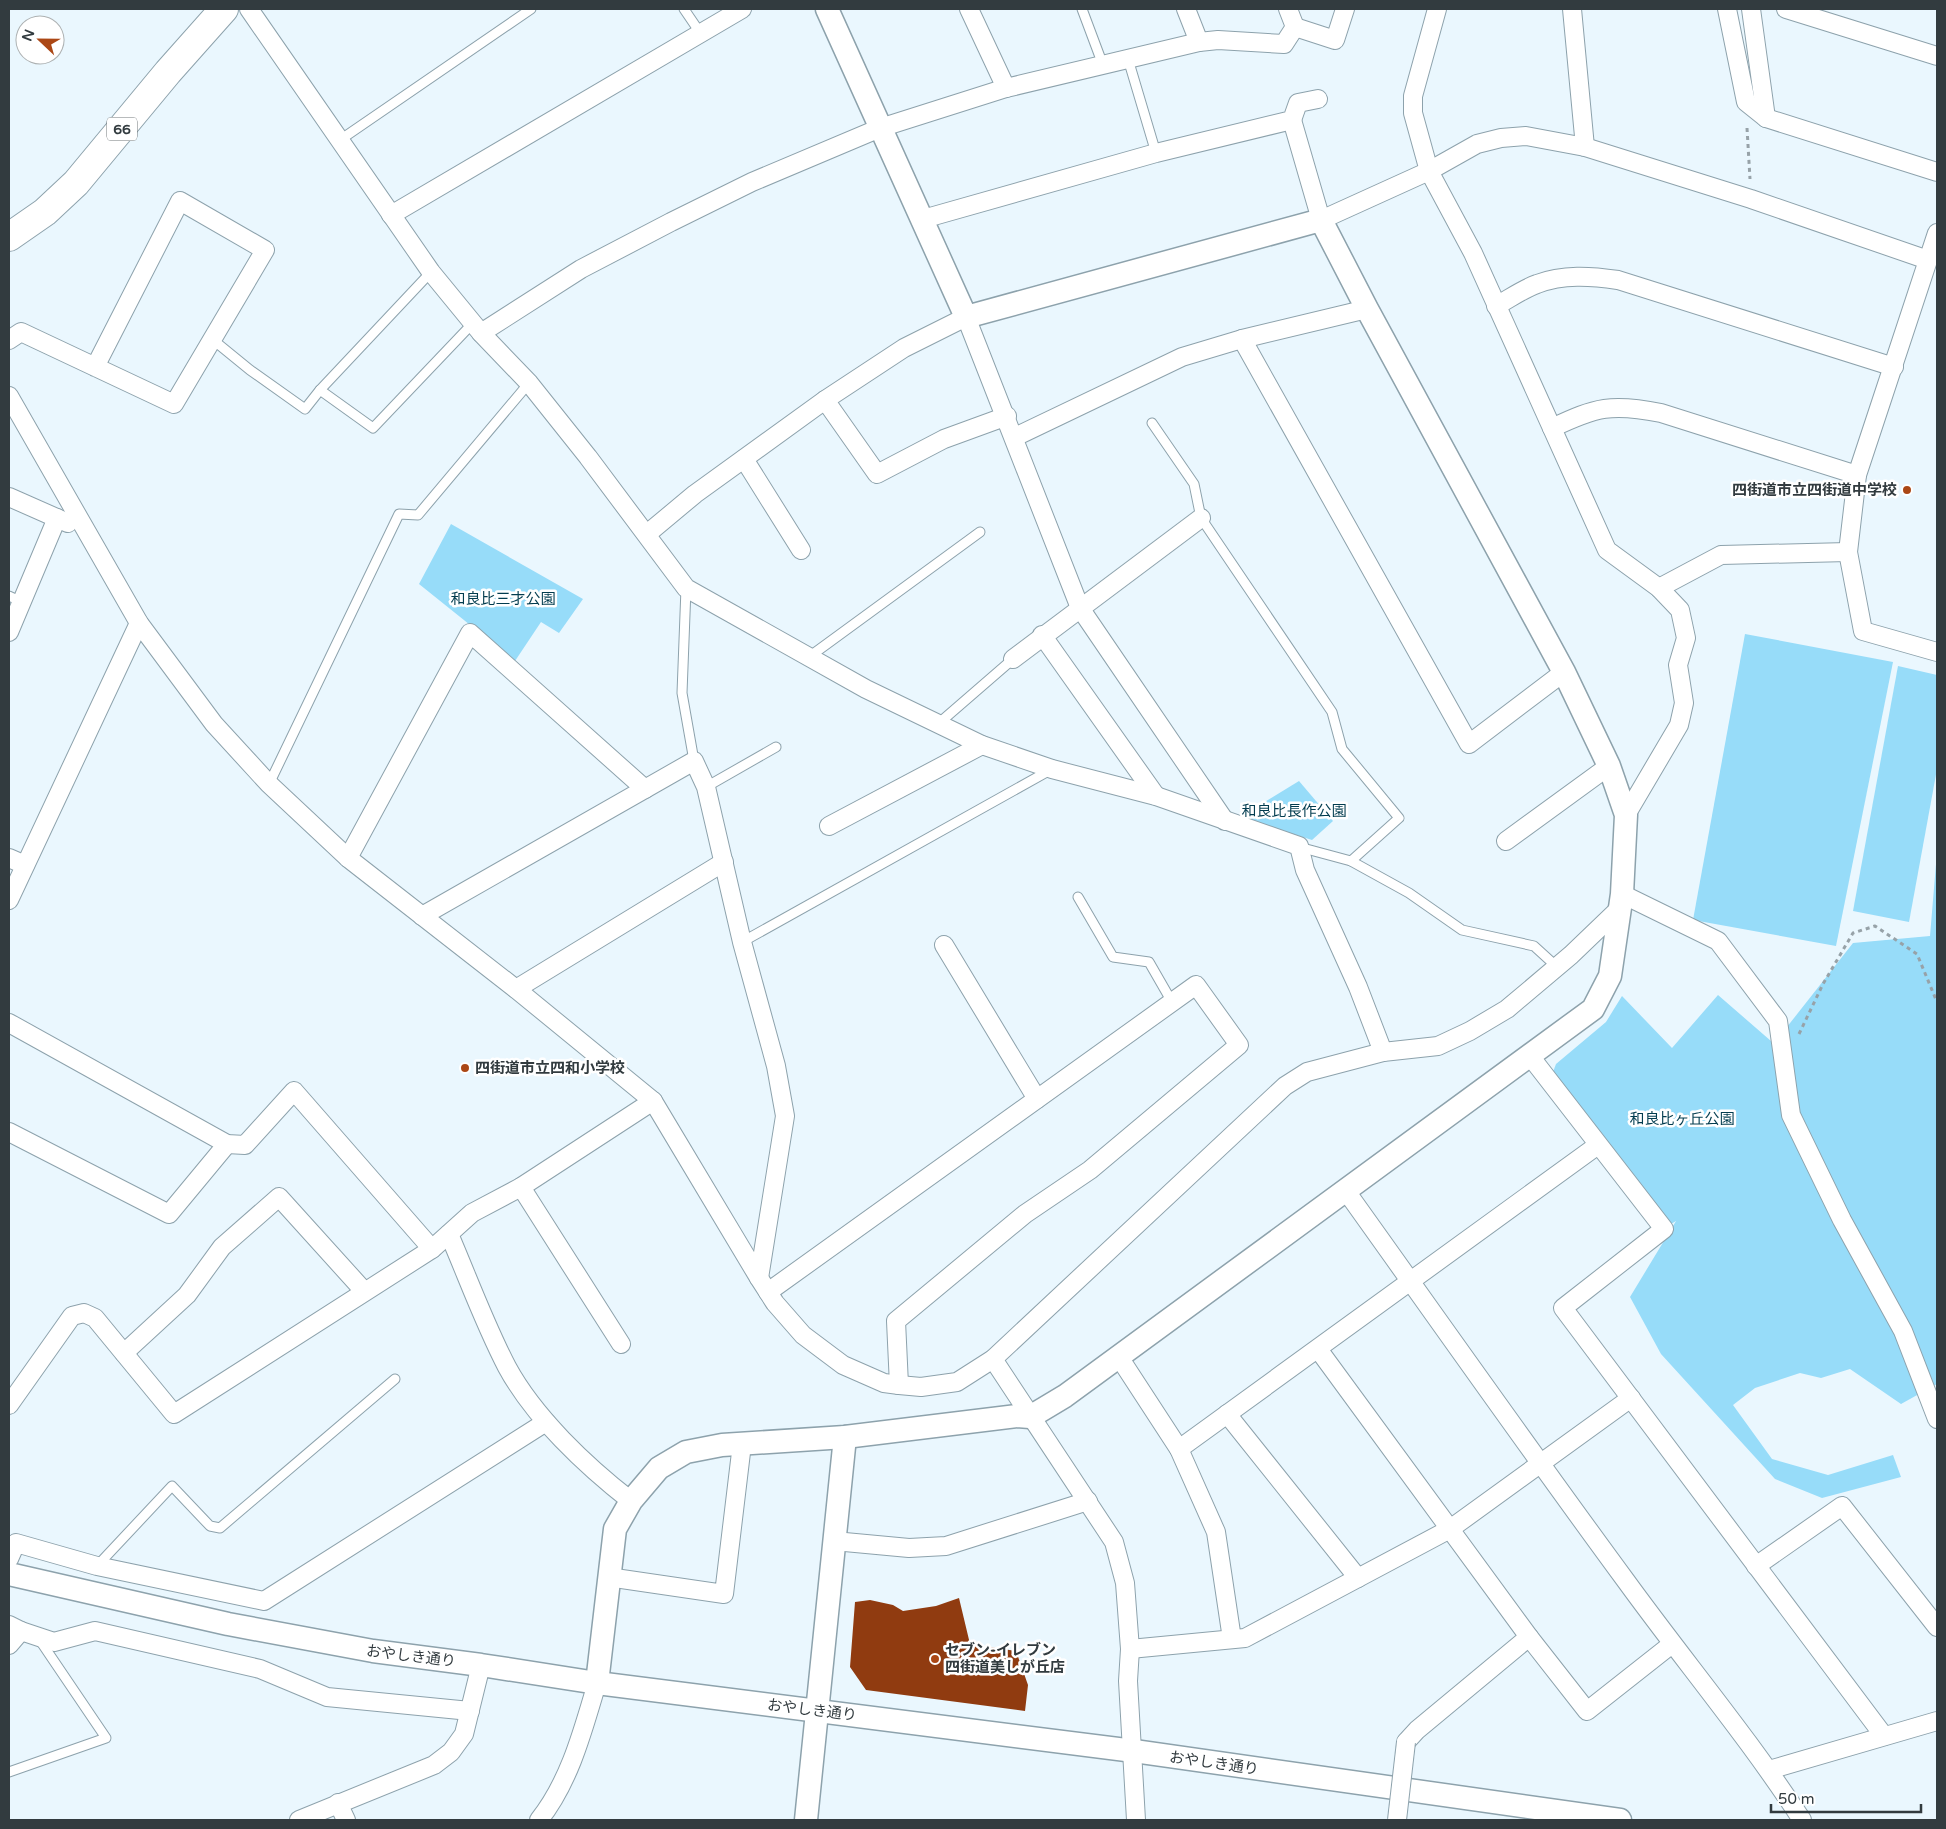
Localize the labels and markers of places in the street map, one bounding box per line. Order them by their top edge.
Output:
place label: 四街道市立四街道中学校 [1732,481,1897,499]
marker: 四街道市立四街道中学校 [1901,484,1913,496]
place label: 四街道市立四和小学校 [475,1059,625,1077]
marker: 四街道市立四和小学校 [459,1062,471,1074]
place label: セブン-イレブン 四街道美しが丘店 [945,1641,1065,1676]
marker: セブン-イレブン 四街道美しが丘店 [929,1653,941,1665]

